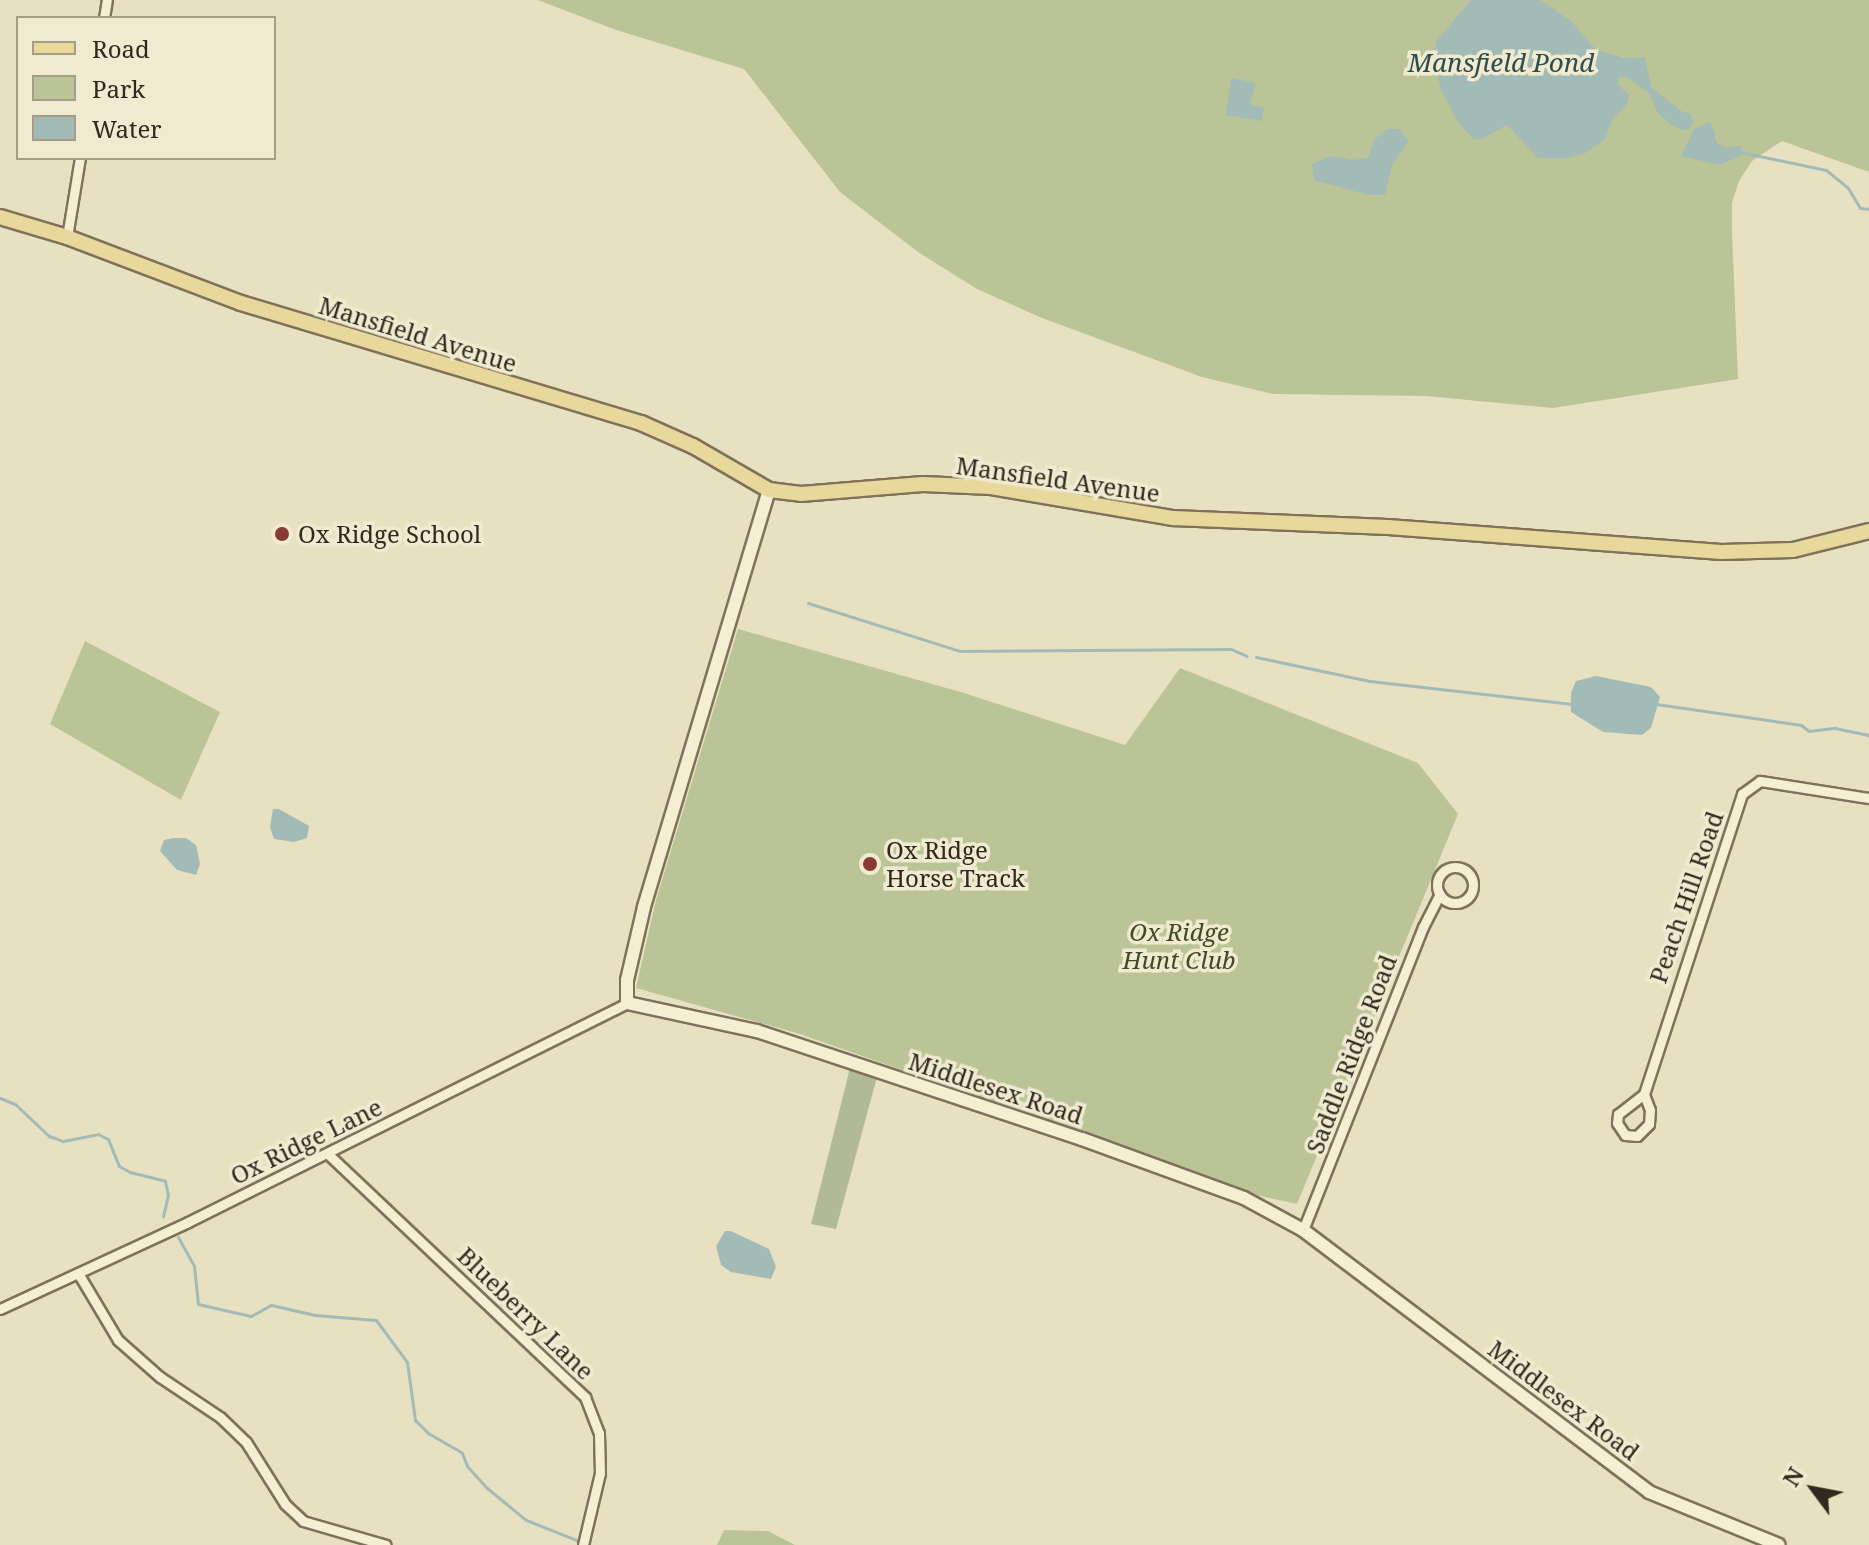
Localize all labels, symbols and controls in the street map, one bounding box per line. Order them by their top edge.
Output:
legend [16,16,276,160]
text: Road [92,32,150,65]
water label: Mansfield Pond [1408,47,1594,79]
text: Park [92,72,145,105]
text: Water [92,112,162,145]
street label: Mansfield Avenue [316,290,520,378]
street label: Mansfield Avenue [954,450,1162,508]
place label: Ox Ridge School [298,520,481,548]
marker: Ox Ridge School [273,525,291,543]
street label: Peach Hill Road [1643,807,1729,987]
place label: Ox Ridge Horse Track [886,836,1025,892]
marker: Ox Ridge Horse Track [861,855,879,873]
park label: Ox Ridge Hunt Club [1122,918,1236,974]
street label: Saddle Ridge Road [1300,951,1402,1157]
street label: Middlesex Road [905,1046,1087,1130]
street label: Ox Ridge Lane [226,1092,386,1190]
street label: Blueberry Lane [452,1241,600,1385]
street label: Middlesex Road [1483,1334,1645,1466]
north arrow [1773,1449,1853,1529]
text: N [1775,1461,1810,1492]

